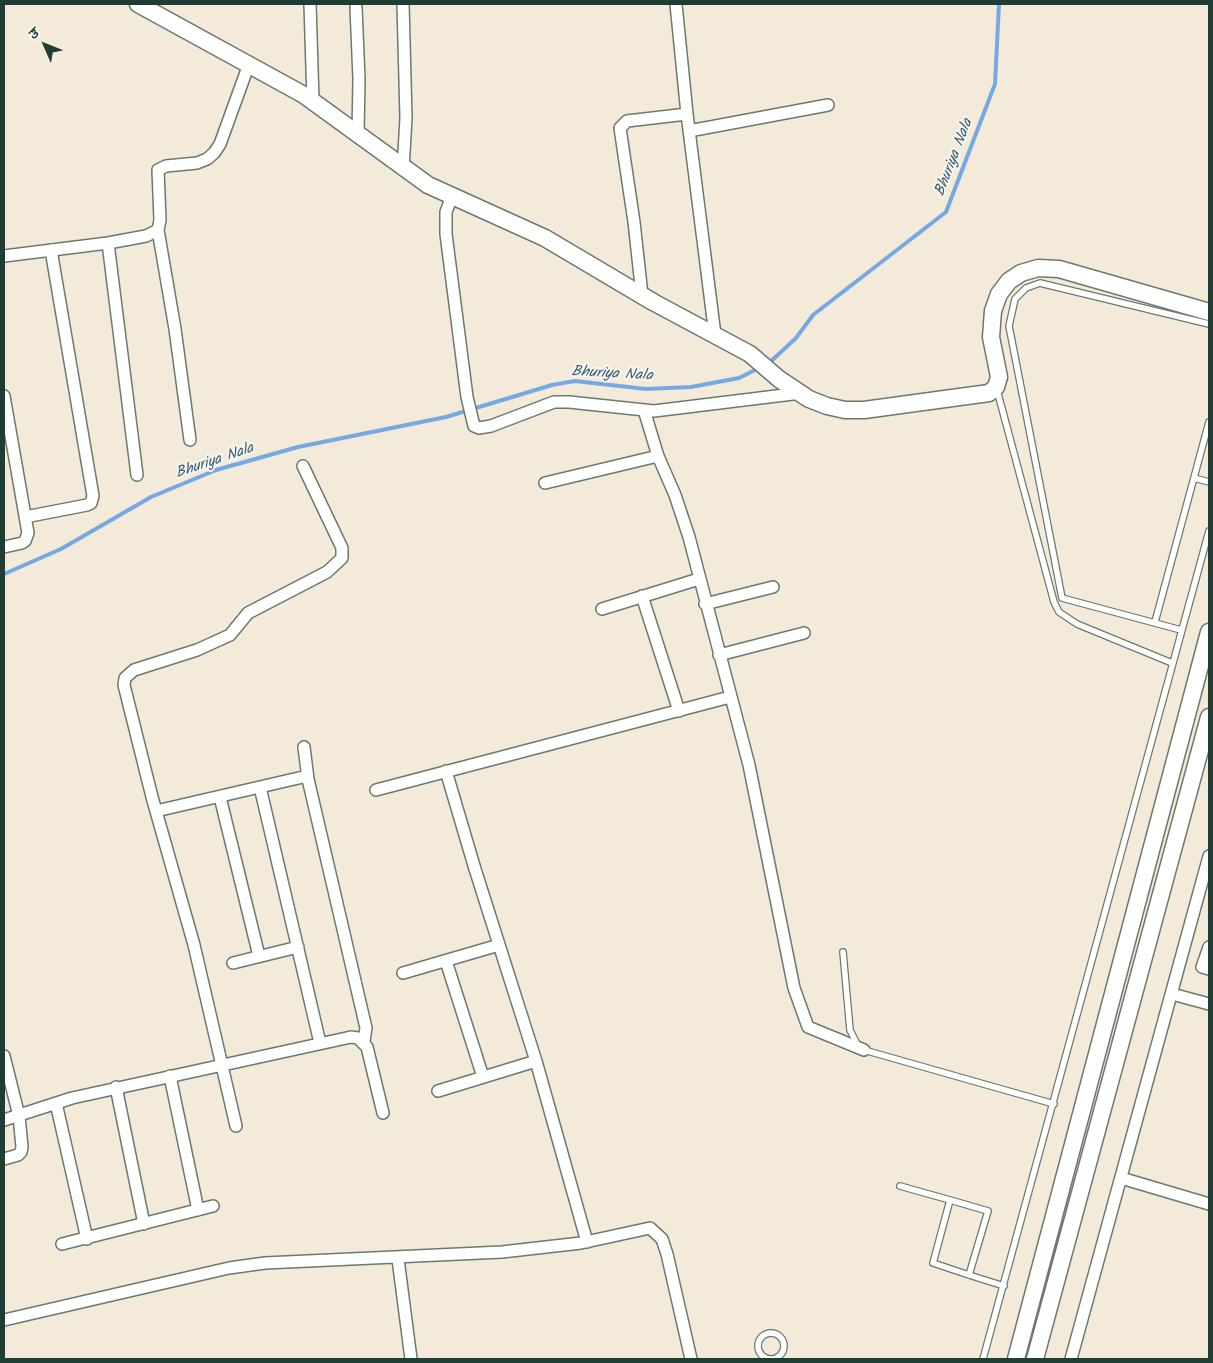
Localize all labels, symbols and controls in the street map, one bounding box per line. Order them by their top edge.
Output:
north arrow [20,20,70,70]
text: उ [23,24,45,45]
water label: Bhuriya Nala [932,117,978,199]
water label: Bhuriya Nala [571,364,653,386]
water label: Bhuriya Nala [174,440,256,484]

